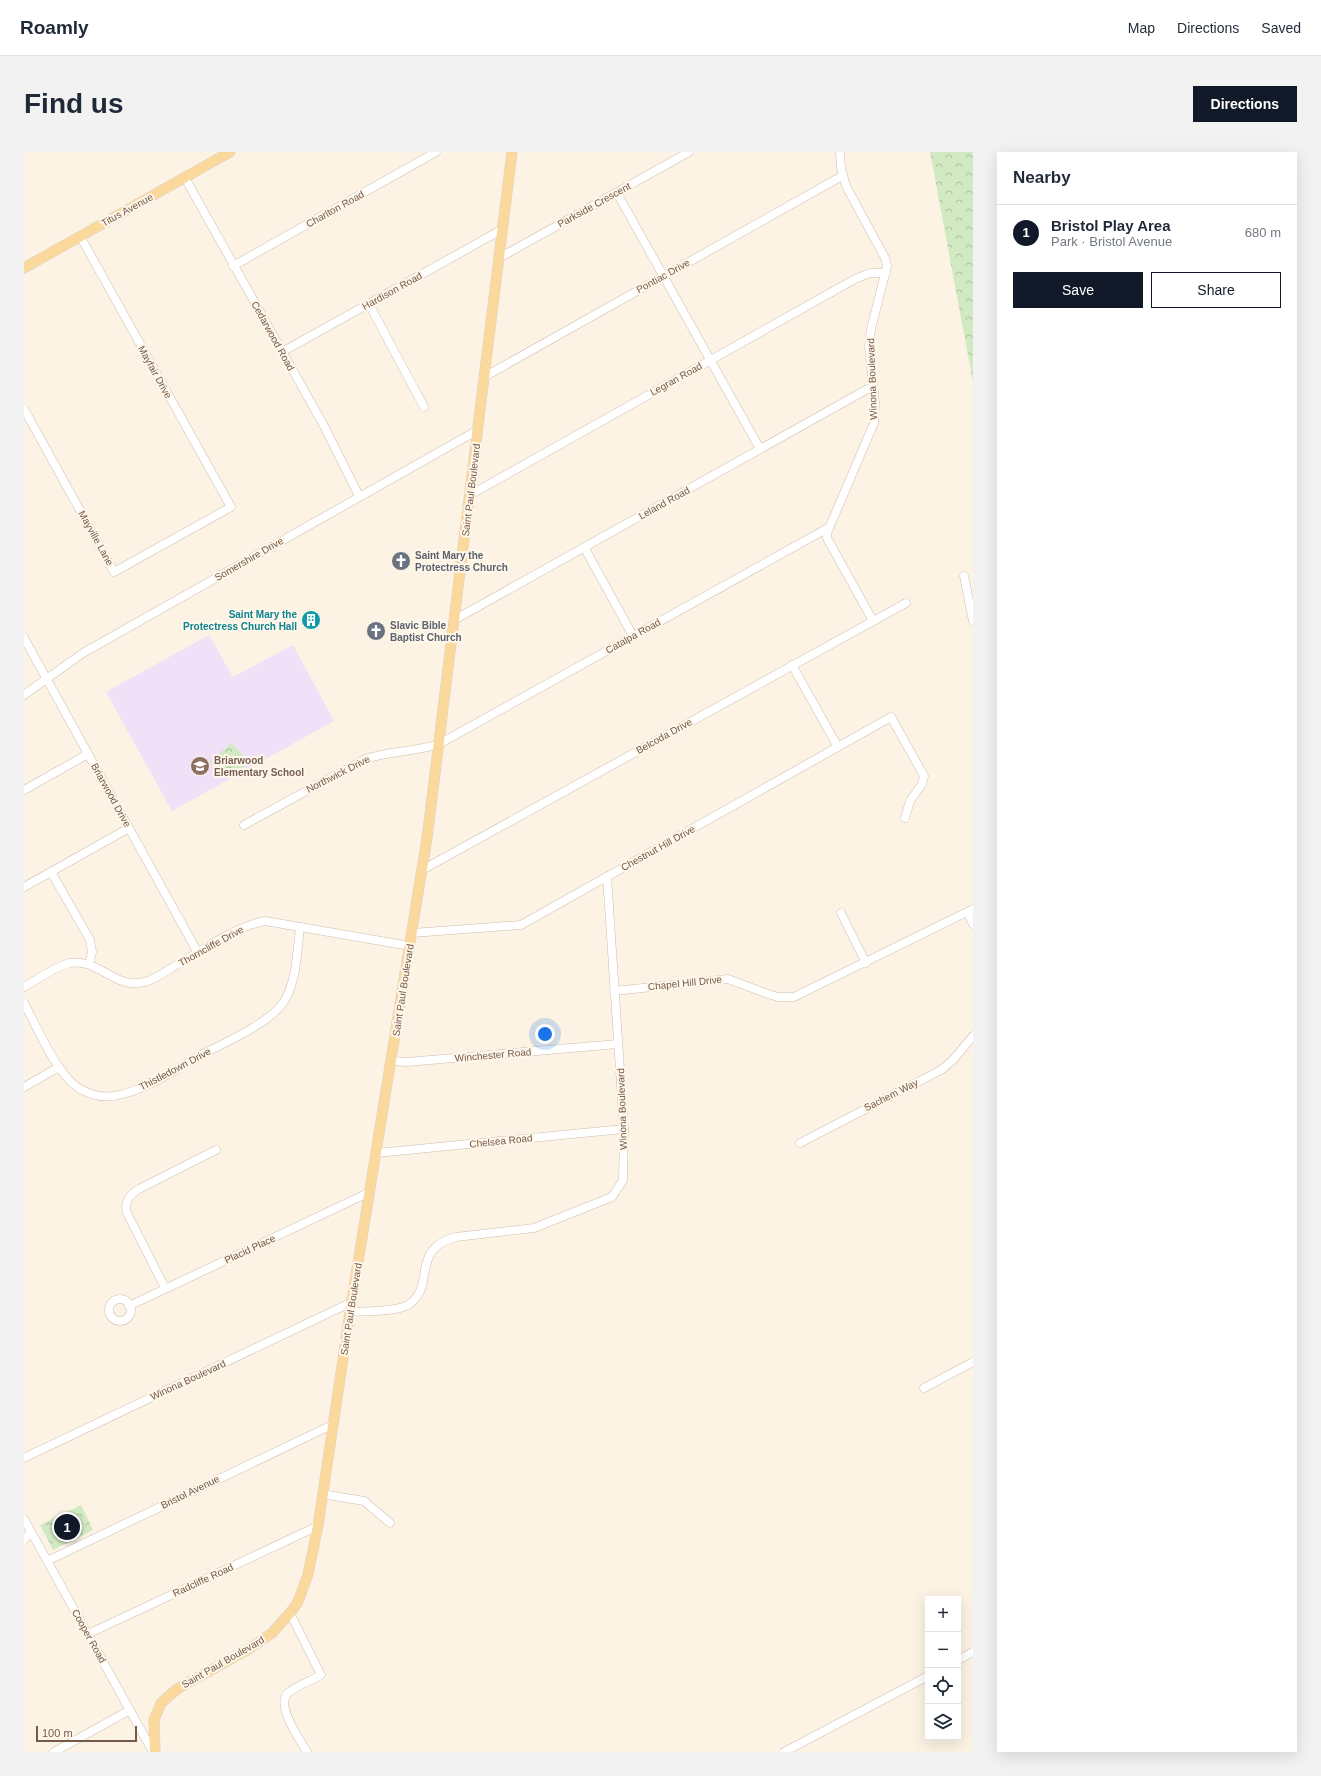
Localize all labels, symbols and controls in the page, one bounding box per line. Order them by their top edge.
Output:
text: Roamly [20,17,89,38]
text: Map [1128,20,1155,36]
text: Directions [1177,20,1239,36]
text: Saved [1261,20,1301,36]
button: Directions [1193,86,1297,122]
text: Find us [24,88,124,119]
text: Nearby [1013,168,1071,187]
street label: Parkside Crescent [556,180,633,230]
street label: Charlton Road [304,189,366,229]
street label: Titus Avenue [99,191,155,229]
text: Bristol Play Area [1051,217,1171,234]
text: 1 [1022,225,1030,240]
text: 680 m [1245,225,1281,240]
text: Park · Bristol Avenue [1051,234,1172,249]
street label: Pontiac Drive [634,257,692,295]
street label: Hardison Road [360,270,424,312]
button: Save [1013,272,1143,308]
button: Share [1151,272,1281,308]
street label: Cedarwood Road [249,299,297,373]
street label: Winona Boulevard [865,338,879,420]
street label: Mayfair Drive [136,344,174,401]
street label: Legran Road [648,360,704,398]
street label: Saint Paul Boulevard [460,443,482,537]
street label: Leland Road [637,484,691,522]
street label: Mayville Lane [76,509,116,568]
street label: Somershire Drive [213,535,286,583]
church icon: Saint Mary the Protectress Church [390,550,412,572]
place label: Saint Mary the Protectress Church [415,550,508,573]
place label: Saint Mary the Protectress Church Hall [183,609,297,632]
building icon: Saint Mary the Protectress Church Hall [300,609,322,631]
street label: Catalpa Road [604,616,662,656]
church icon: Slavic Bible Baptist Church [365,620,387,642]
place label: Slavic Bible Baptist Church [390,620,462,643]
street label: Belcoda Drive [634,716,694,756]
street label: Northwick Drive [304,753,372,795]
school or university icon: Briarwood Elementary School [189,755,211,777]
place label: Briarwood Elementary School [214,755,304,778]
street label: Briarwood Drive [89,761,133,829]
street label: Chestnut Hill Drive [619,823,697,873]
street label: Thorncliffe Drive [177,923,246,968]
street label: Saint Paul Boulevard [390,943,416,1037]
street label: Chapel Hill Drive [647,974,723,992]
your location [535,1024,555,1044]
street label: Thistledown Drive [137,1045,213,1093]
street label: Winchester Road [454,1046,532,1064]
street label: Winona Boulevard [615,1068,629,1150]
street label: Sachem Way [862,1077,920,1113]
street label: Chelsea Road [469,1132,533,1150]
street label: Placid Place [223,1232,278,1266]
street label: Saint Paul Boulevard [338,1262,364,1356]
street label: Winona Boulevard [149,1358,227,1402]
street label: Bristol Avenue [159,1473,221,1511]
pin: 1 [54,1512,80,1542]
street label: Radcliffe Road [171,1561,235,1599]
map controls [925,1596,961,1740]
button: + [925,1596,961,1632]
street label: Cooper Road [70,1607,108,1665]
button: − [925,1632,961,1668]
street label: Saint Paul Boulevard [180,1634,266,1690]
button: locate [925,1668,961,1704]
button: layers [925,1704,961,1740]
scale bar [36,1724,137,1743]
text: 100 m [42,1727,73,1739]

